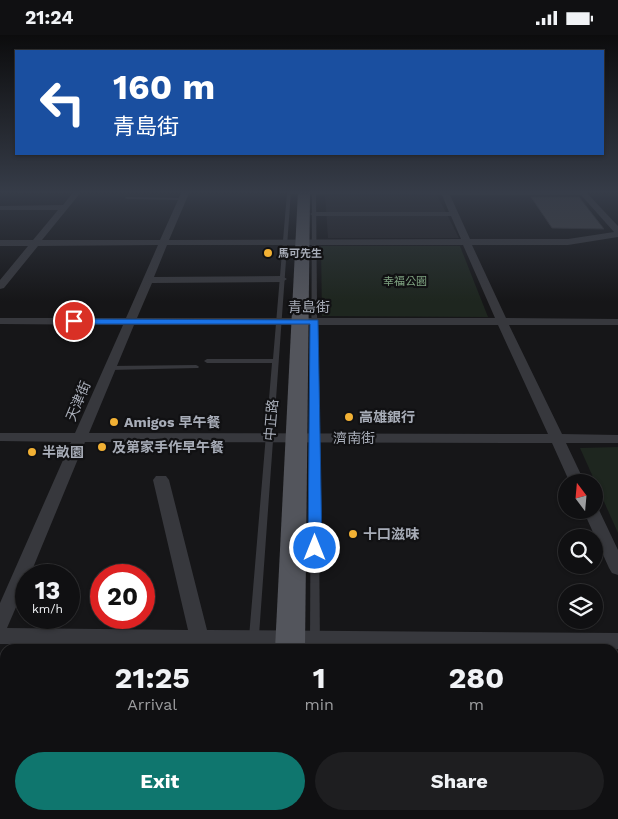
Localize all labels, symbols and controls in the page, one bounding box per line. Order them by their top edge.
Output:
text: 21:24 [25,6,74,29]
text: 160 m [113,66,215,108]
icon: left [30,70,95,135]
text: 青島街 [113,114,179,139]
marker: 馬可先生 [262,247,274,259]
place label: 馬可先生 [278,247,322,260]
park label: 幸福公園 [383,275,427,288]
street label: 青島街 [288,299,330,315]
pin [53,300,95,342]
icon: arrive [60,307,88,335]
street label: 天津街 [62,379,94,423]
street label: 中正路 [261,398,281,442]
place label: 高雄銀行 [359,409,415,425]
marker: 高雄銀行 [343,411,355,423]
place label: Amigos 早午餐 [124,414,220,430]
marker: Amigos 早午餐 [108,416,120,428]
street label: 濟南街 [333,430,375,446]
place label: 及第家手作早午餐 [112,439,224,455]
marker: 及第家手作早午餐 [96,441,108,453]
place label: 半畝園 [42,444,84,460]
marker: 半畝園 [26,446,38,458]
north arrow [558,474,602,519]
map controls [558,474,603,629]
position arrow [288,521,340,573]
place label: 十口滋味 [363,526,420,542]
marker: 十口滋味 [347,528,359,540]
button: search [558,529,603,574]
speed limit sign: 20 [90,564,155,629]
text: 13 [35,576,60,605]
button: layers [558,584,603,629]
text: km/h [32,602,63,616]
text: 21:25 [115,660,190,695]
text: 1 [313,660,326,695]
text: 280 [448,660,504,695]
text: Arrival [127,695,177,714]
text: min [304,695,334,714]
text: m [469,695,484,714]
button: Exit [15,752,305,810]
button: Share [315,752,604,810]

